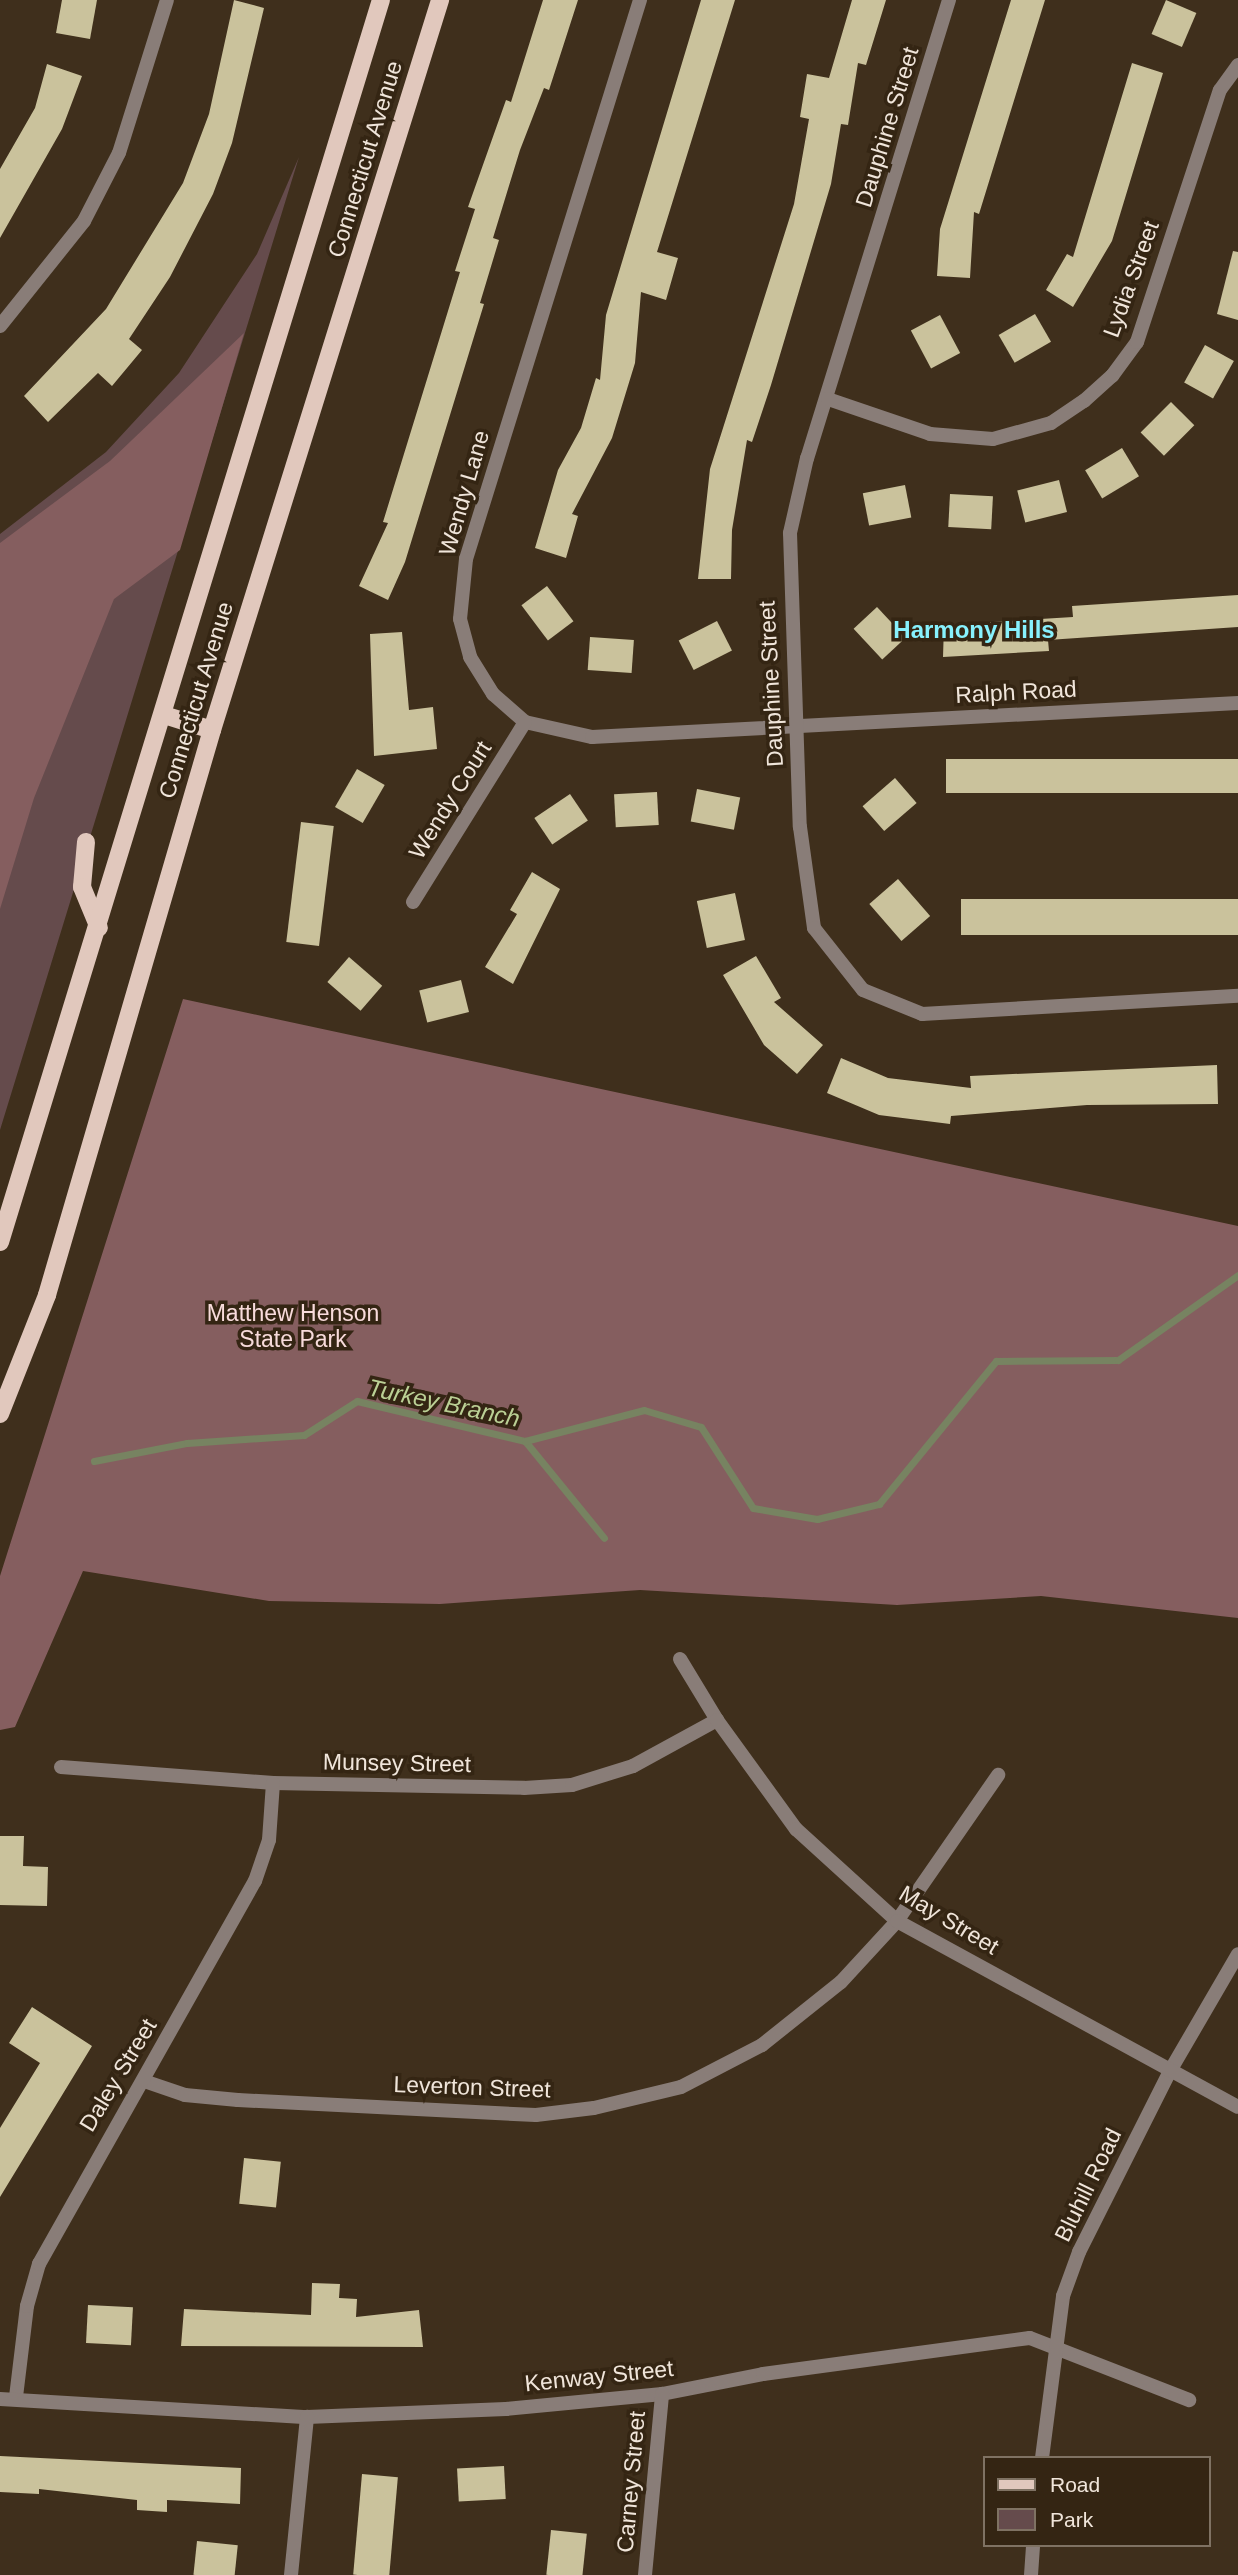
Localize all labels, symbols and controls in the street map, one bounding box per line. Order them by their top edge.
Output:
street label: Dauphine Street [850,43,924,211]
street label: Connecticut Avenue [322,57,408,261]
street label: Lydia Street [1097,217,1165,341]
street label: Wendy Lane [433,427,495,559]
street label: Connecticut Avenue [153,598,239,802]
street label: Dauphine Street [753,600,789,768]
district label: Harmony Hills [893,616,1055,644]
street label: Ralph Road [955,675,1077,709]
street label: Wendy Court [403,736,497,864]
park label: Matthew Henson State Park [207,1299,379,1353]
water label: Turkey Branch [366,1373,522,1433]
street label: Munsey Street [323,1748,471,1778]
street label: May Street [894,1880,1004,1960]
street label: Daley Street [74,2014,162,2136]
street label: Leverton Street [393,2070,551,2104]
street label: Bluhill Road [1049,2124,1127,2246]
street label: Kenway Street [523,2354,675,2398]
street label: Carney Street [611,2410,651,2554]
legend [982,2456,1210,2547]
text: Road [1050,2473,1100,2496]
text: Park [1050,2508,1093,2531]

